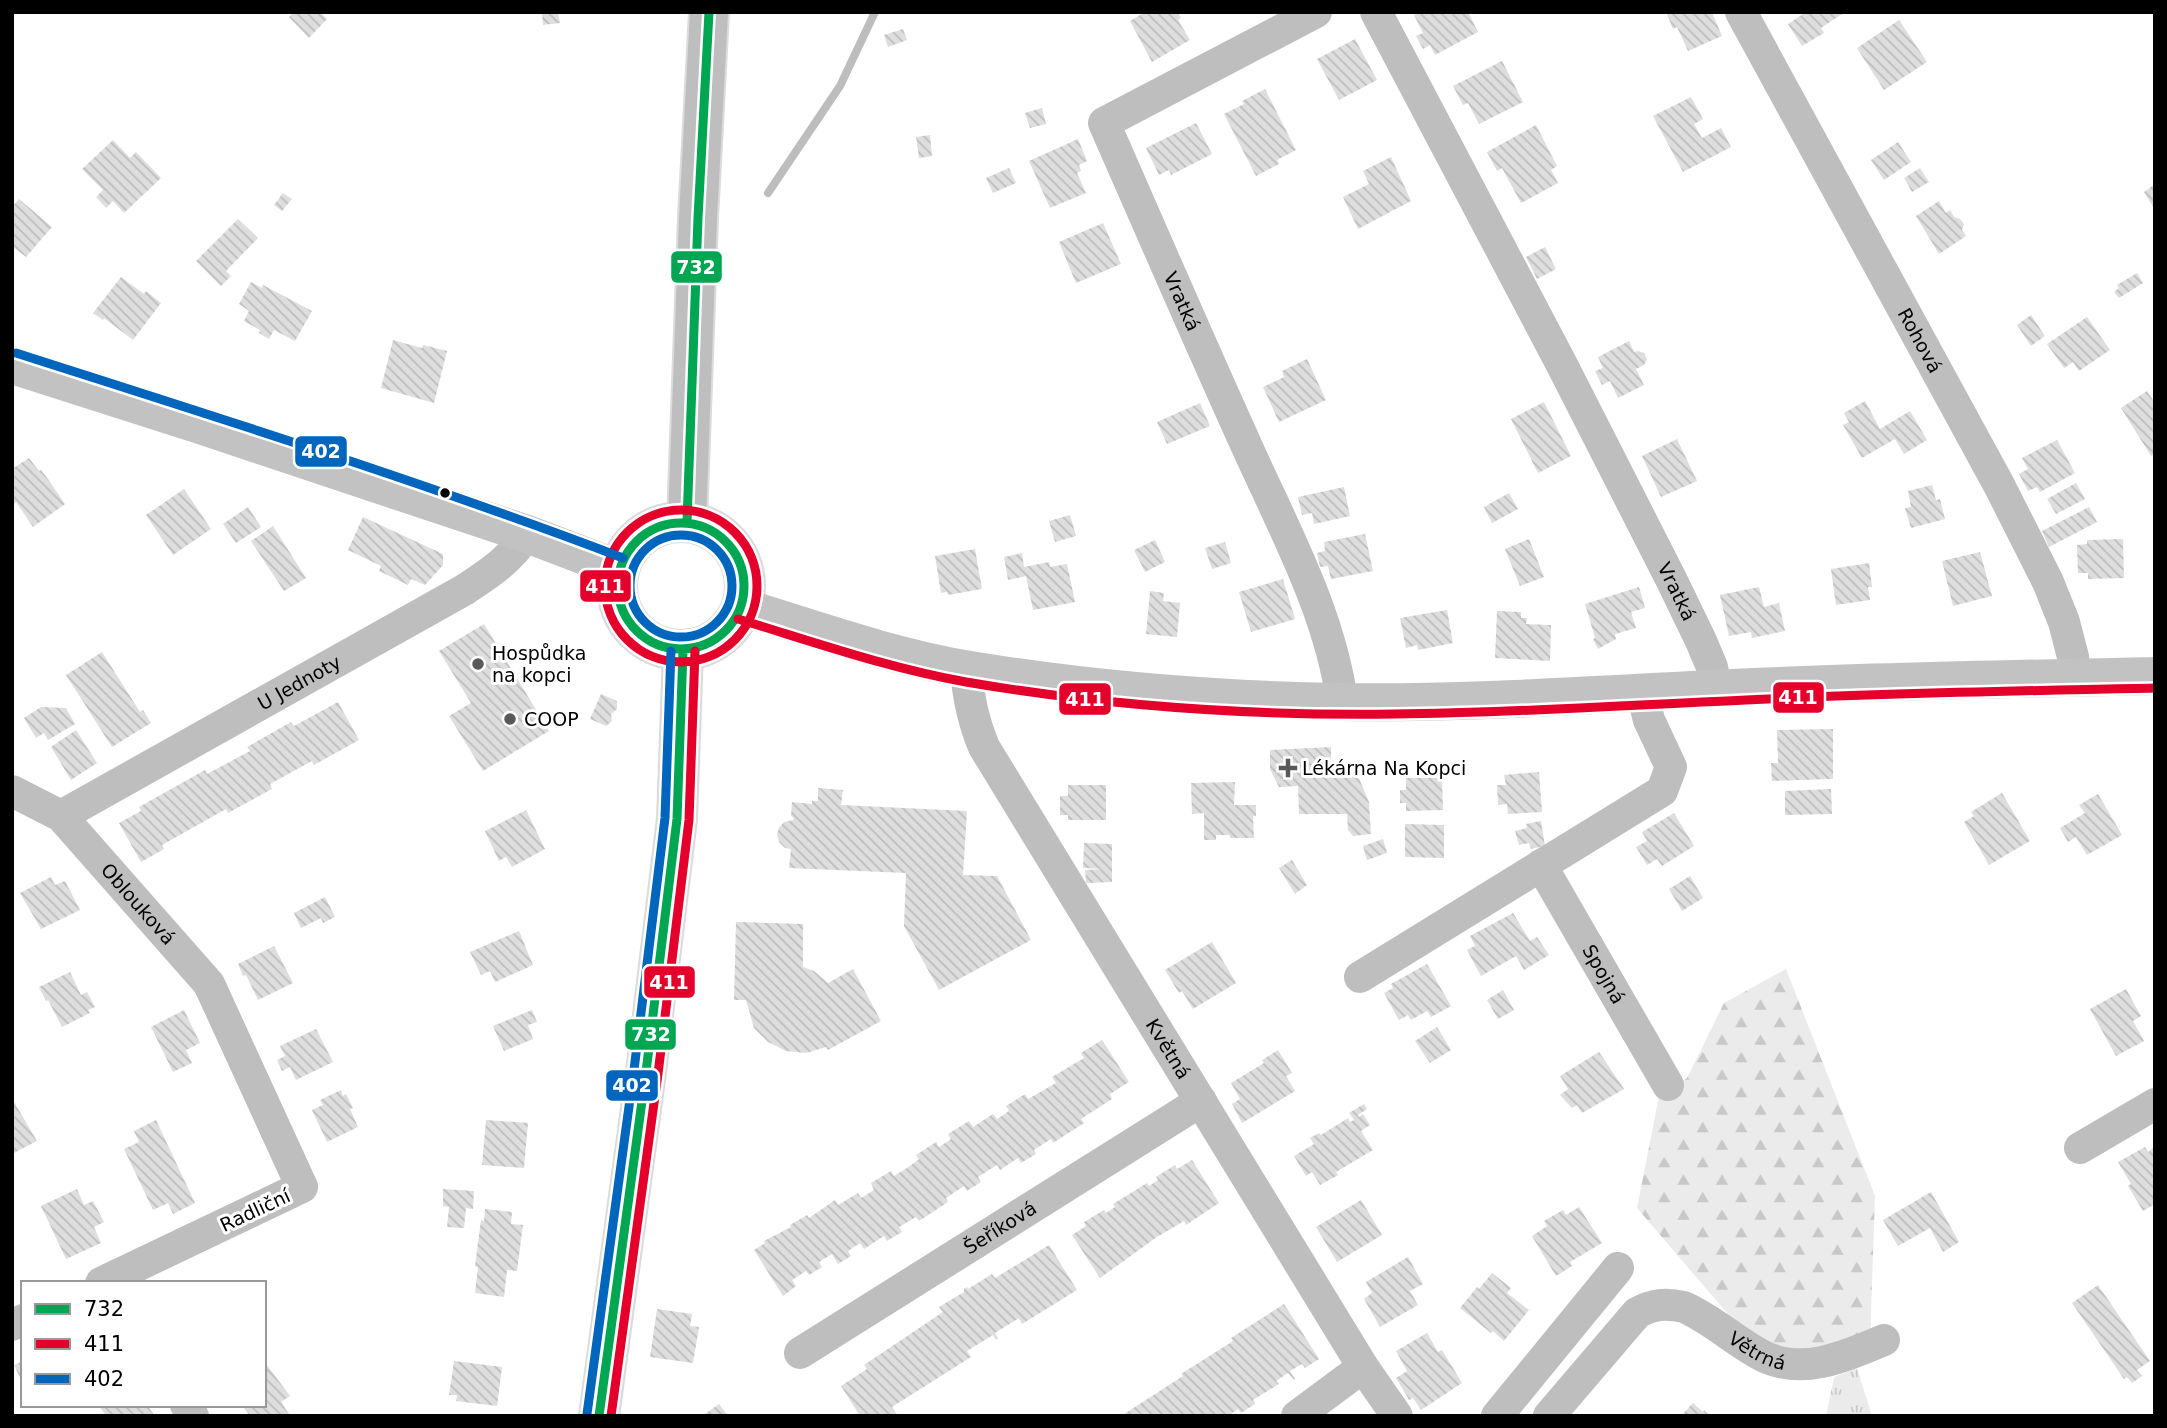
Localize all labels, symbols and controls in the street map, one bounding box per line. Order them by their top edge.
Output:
line badge: 732 [670,250,723,284]
text: 732 [676,256,716,278]
street label: Vratká [1160,268,1205,334]
street label: Rohová [1894,304,1947,377]
line badge: 402 [294,435,348,468]
text: 402 [301,440,341,462]
unlabelled marker [438,486,452,500]
street label: Vratká [1653,559,1700,624]
line badge: 411 [579,569,632,603]
text: 411 [585,575,625,597]
place label: Hospůdka na kopci [492,642,586,686]
street label: U Jednoty [254,650,344,714]
marker: Hospůdka na kopci [470,656,486,672]
line badge: 411 [1772,681,1825,714]
line badge: 411 [1058,682,1112,716]
text: 411 [1778,686,1818,708]
text: 411 [1065,688,1105,710]
place label: COOP [524,708,579,730]
marker: COOP [502,711,518,727]
place label: Lékárna Na Kopci [1302,757,1466,779]
marker: Lékárna Na Kopci [1280,760,1296,776]
street label: Oblouková [97,859,180,949]
street label: Spojná [1578,941,1630,1008]
line badge: 411 [643,965,696,999]
text: 411 [649,971,689,993]
street label: Květná [1142,1015,1195,1083]
line badge: 732 [624,1018,677,1051]
text: 732 [631,1023,671,1045]
line badge: 402 [605,1069,659,1102]
text: 402 [612,1074,652,1096]
street label: Radliční [216,1184,294,1236]
street label: Šeříková [959,1196,1040,1258]
legend [21,1281,266,1407]
text: 732 [84,1297,124,1321]
street label: Větrná [1725,1327,1788,1374]
text: 411 [84,1332,124,1356]
text: 402 [84,1367,124,1391]

